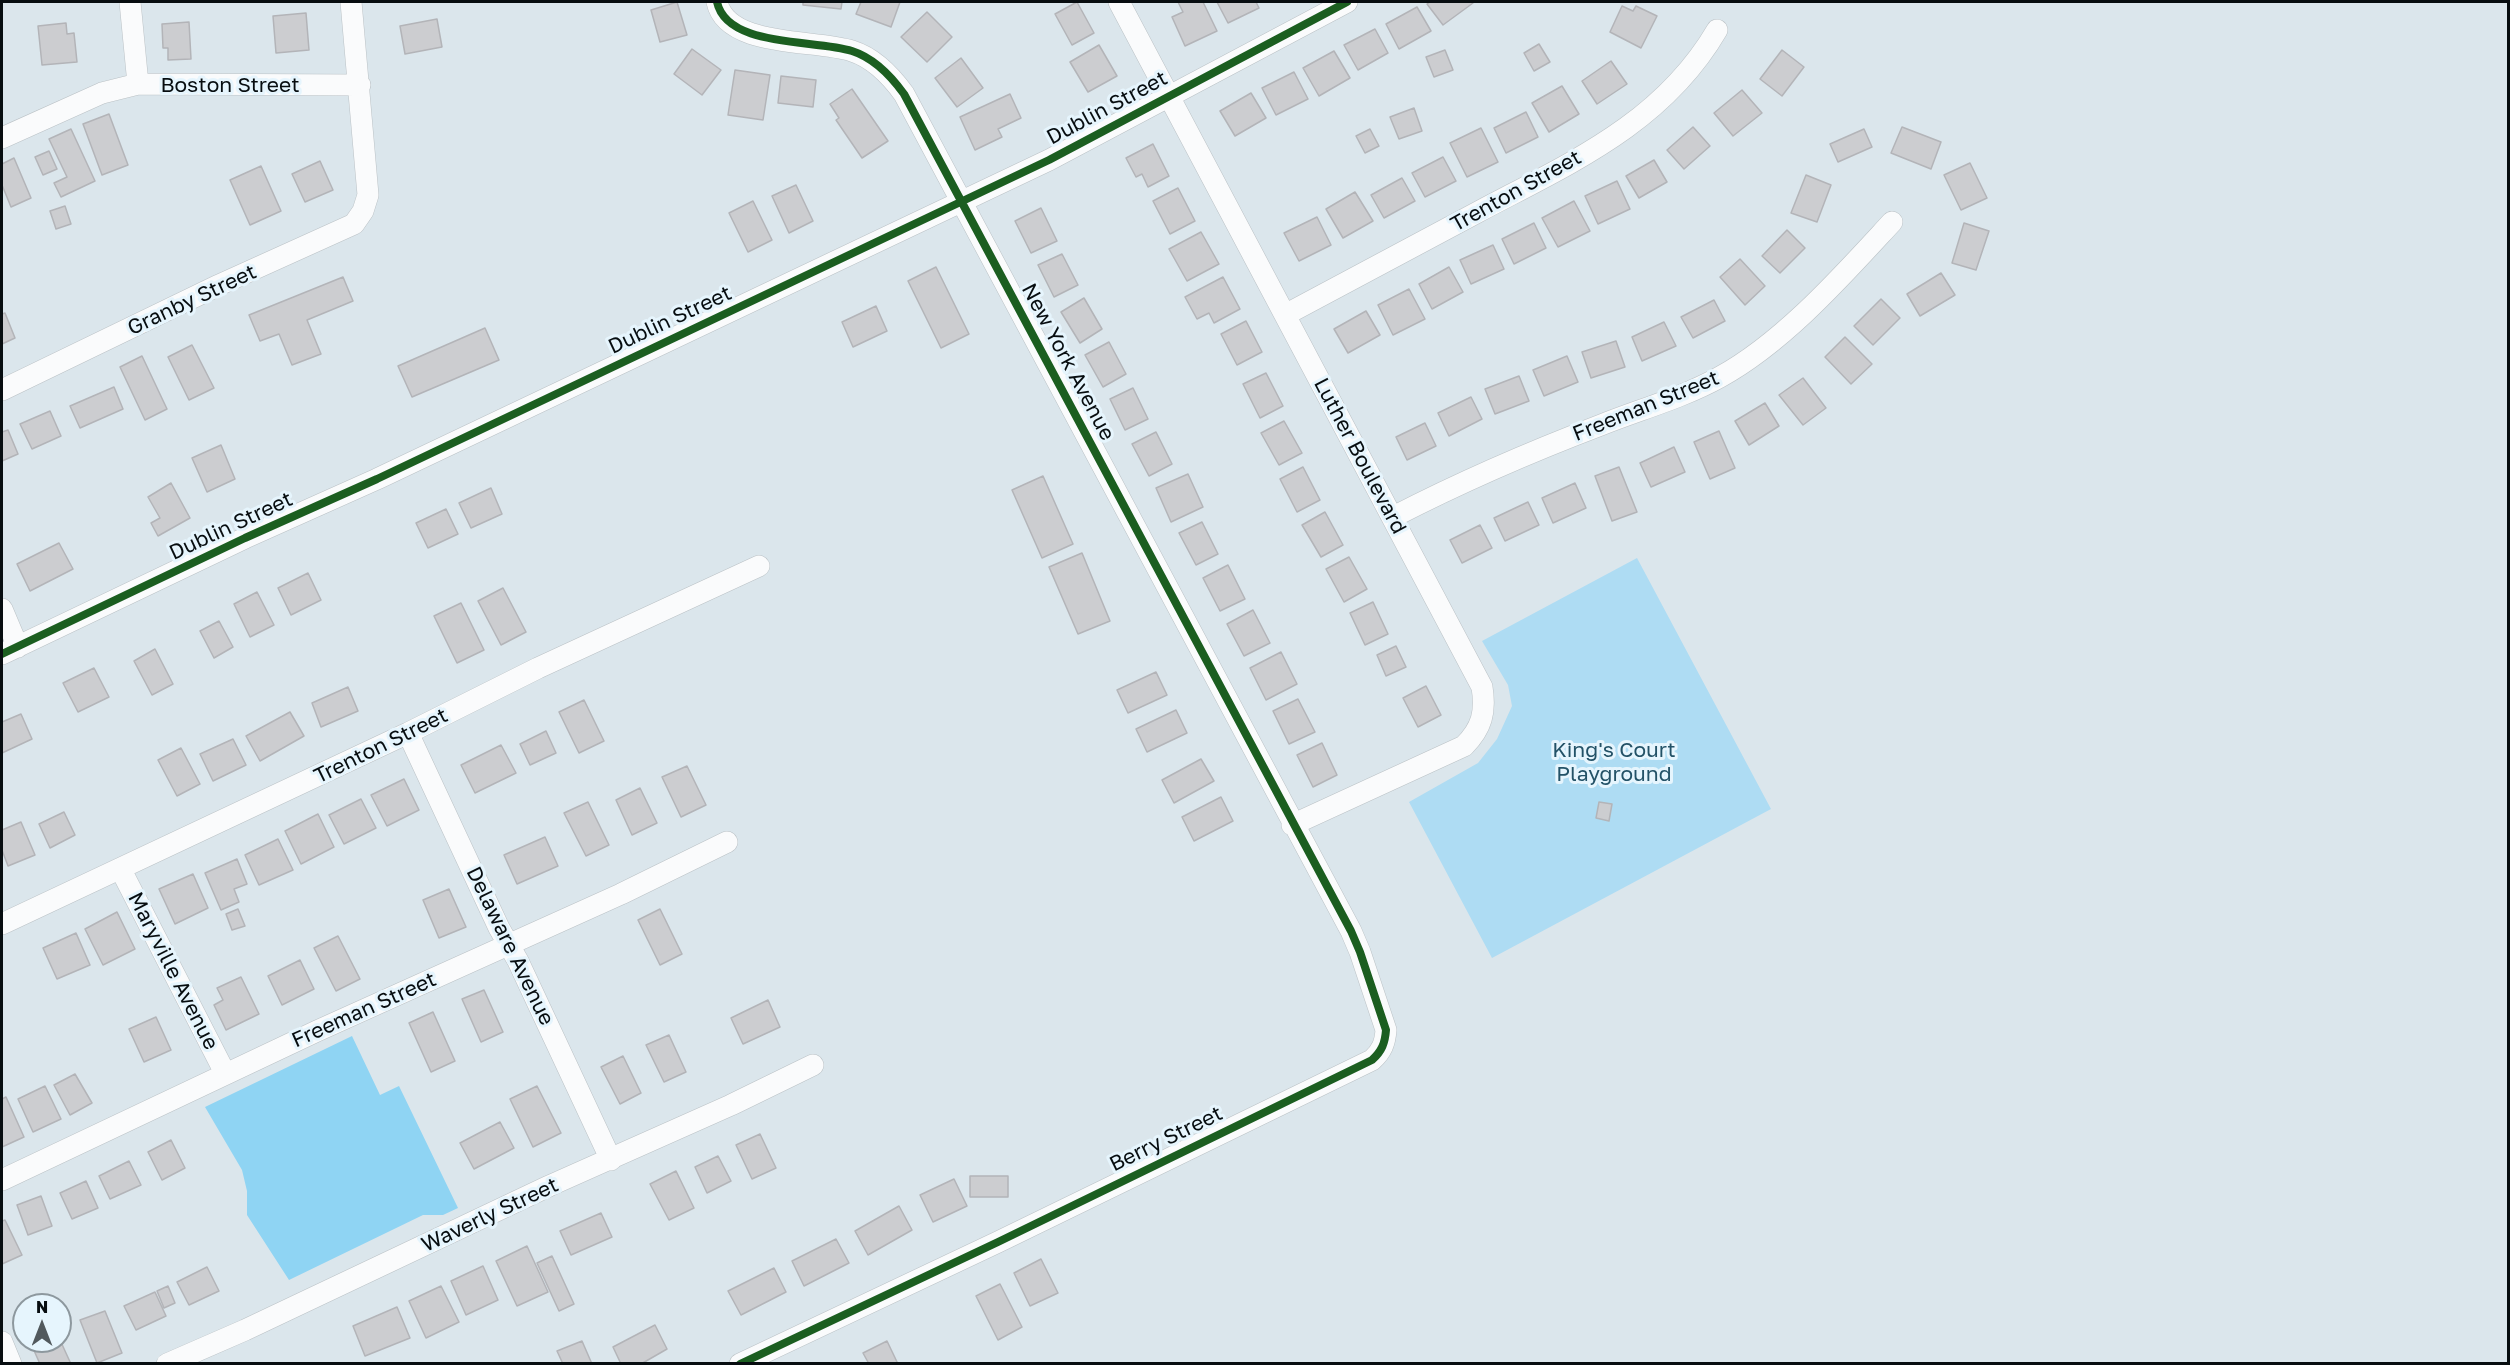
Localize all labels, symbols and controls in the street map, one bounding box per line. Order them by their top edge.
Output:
street label: Dublin Street [1042,66,1172,150]
street label: Boston Street [160,72,300,98]
street label: Trenton Street [1446,145,1586,237]
street label: Granby Street [124,259,260,341]
street label: New York Avenue [1016,279,1120,445]
street label: Dublin Street [604,280,736,360]
street label: Freeman Street [1569,365,1723,447]
street label: Luther Boulevard [1308,374,1412,538]
street label: Dublin Street [165,486,297,566]
street label: Trenton Street [310,703,452,789]
park label: King's Court Playground [1552,737,1676,787]
street label: Delaware Avenue [461,863,559,1029]
street label: Maryville Avenue [122,888,224,1054]
street label: Freeman Street [288,967,440,1053]
street label: Berry Street [1105,1101,1227,1177]
street label: Waverly Street [418,1172,562,1258]
north arrow [12,1293,72,1353]
text: N [36,1297,48,1317]

